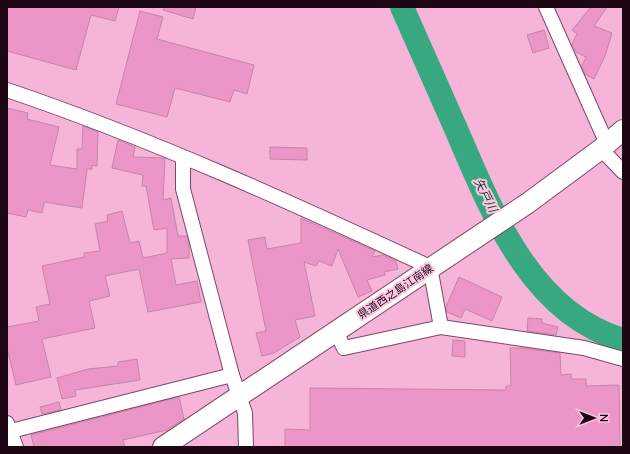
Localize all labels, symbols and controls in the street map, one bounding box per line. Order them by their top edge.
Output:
water label: 矢戸川 [471,176,502,216]
street label: 県道西之島江南線 [355,261,435,321]
north arrow [574,398,614,438]
text: N [598,414,611,422]

